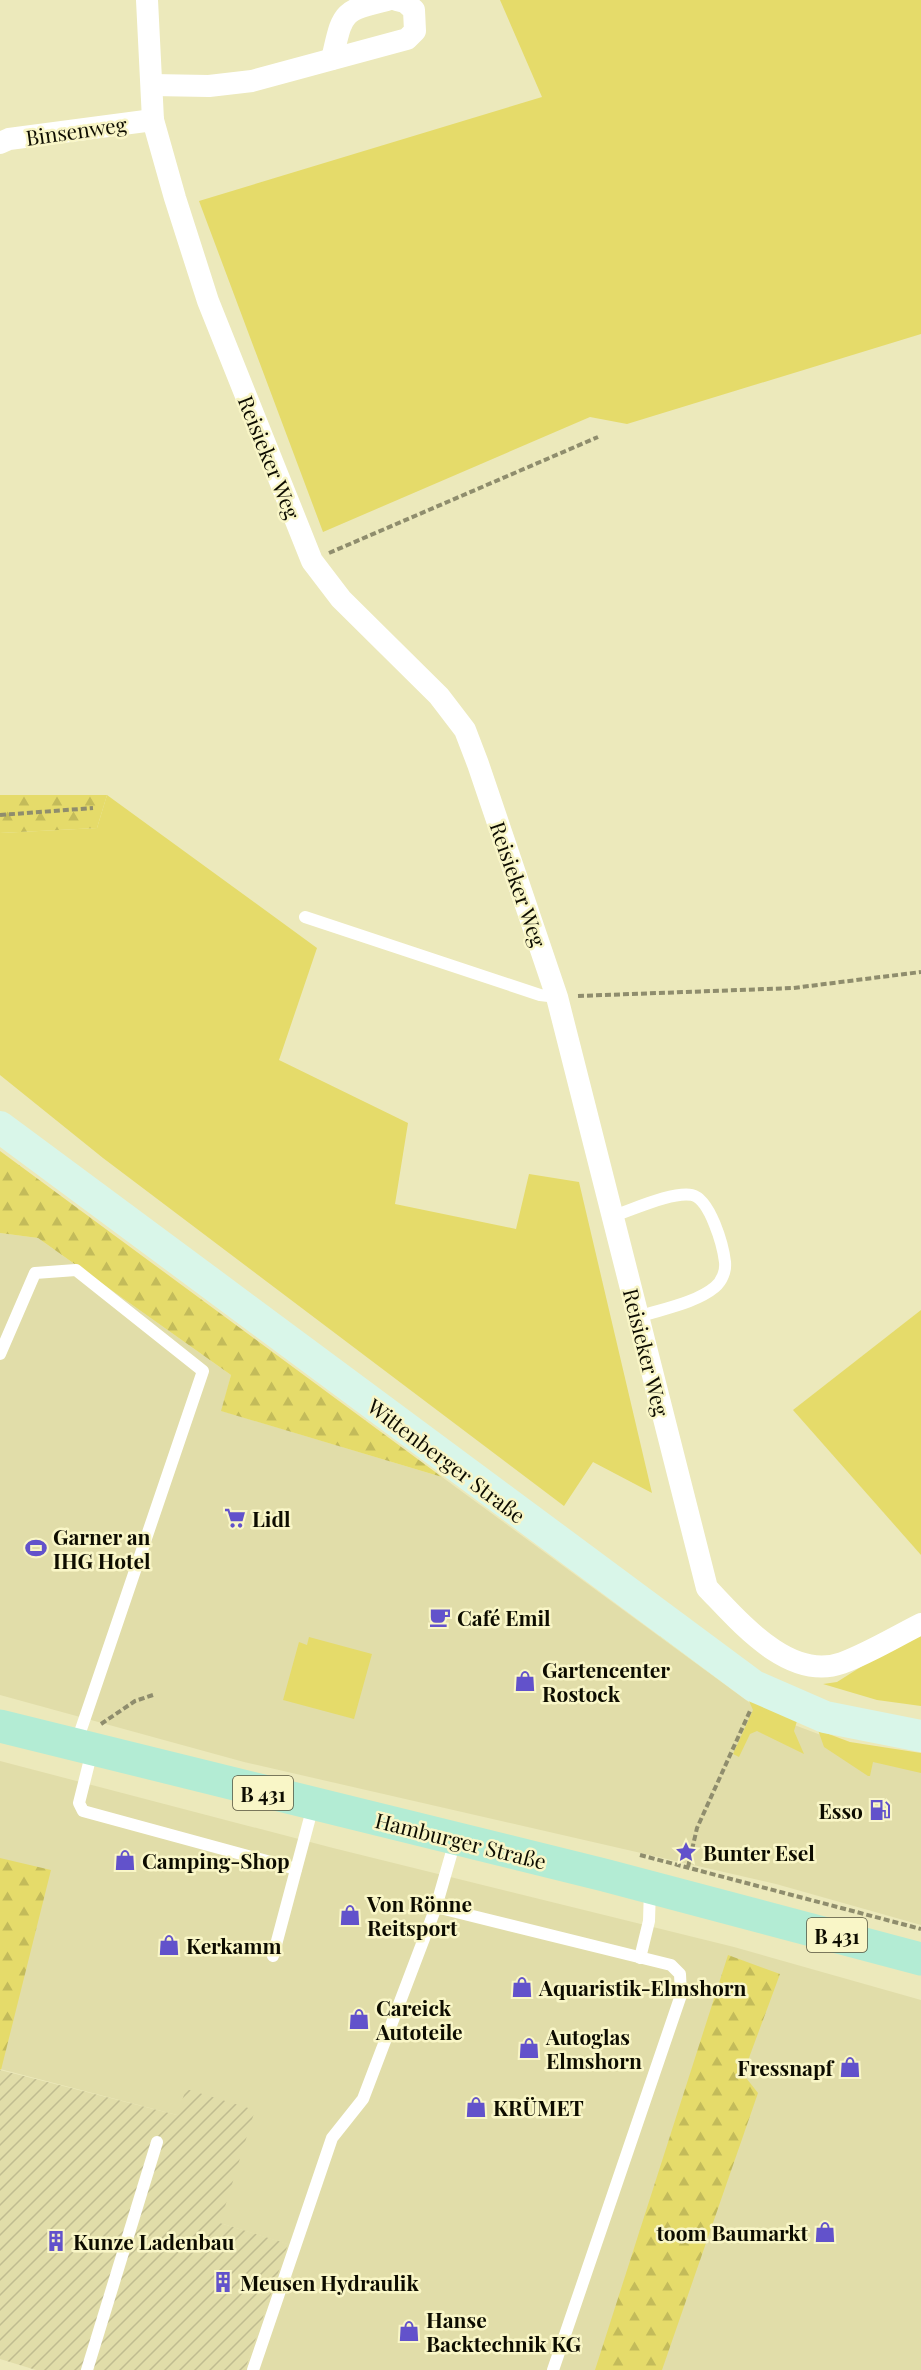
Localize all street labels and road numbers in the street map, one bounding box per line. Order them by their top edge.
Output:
street label: Binsenweg [24,109,128,151]
street label: Reisieker Weg [233,391,307,523]
street label: Reisieker Weg [484,818,554,950]
street label: Reisieker Weg [618,1285,676,1419]
street label: Wittenberger Straße [362,1391,532,1529]
road number: B 431 [233,1776,293,1810]
street label: Hamburger Straße [373,1805,549,1875]
road number: B 431 [807,1918,867,1952]

